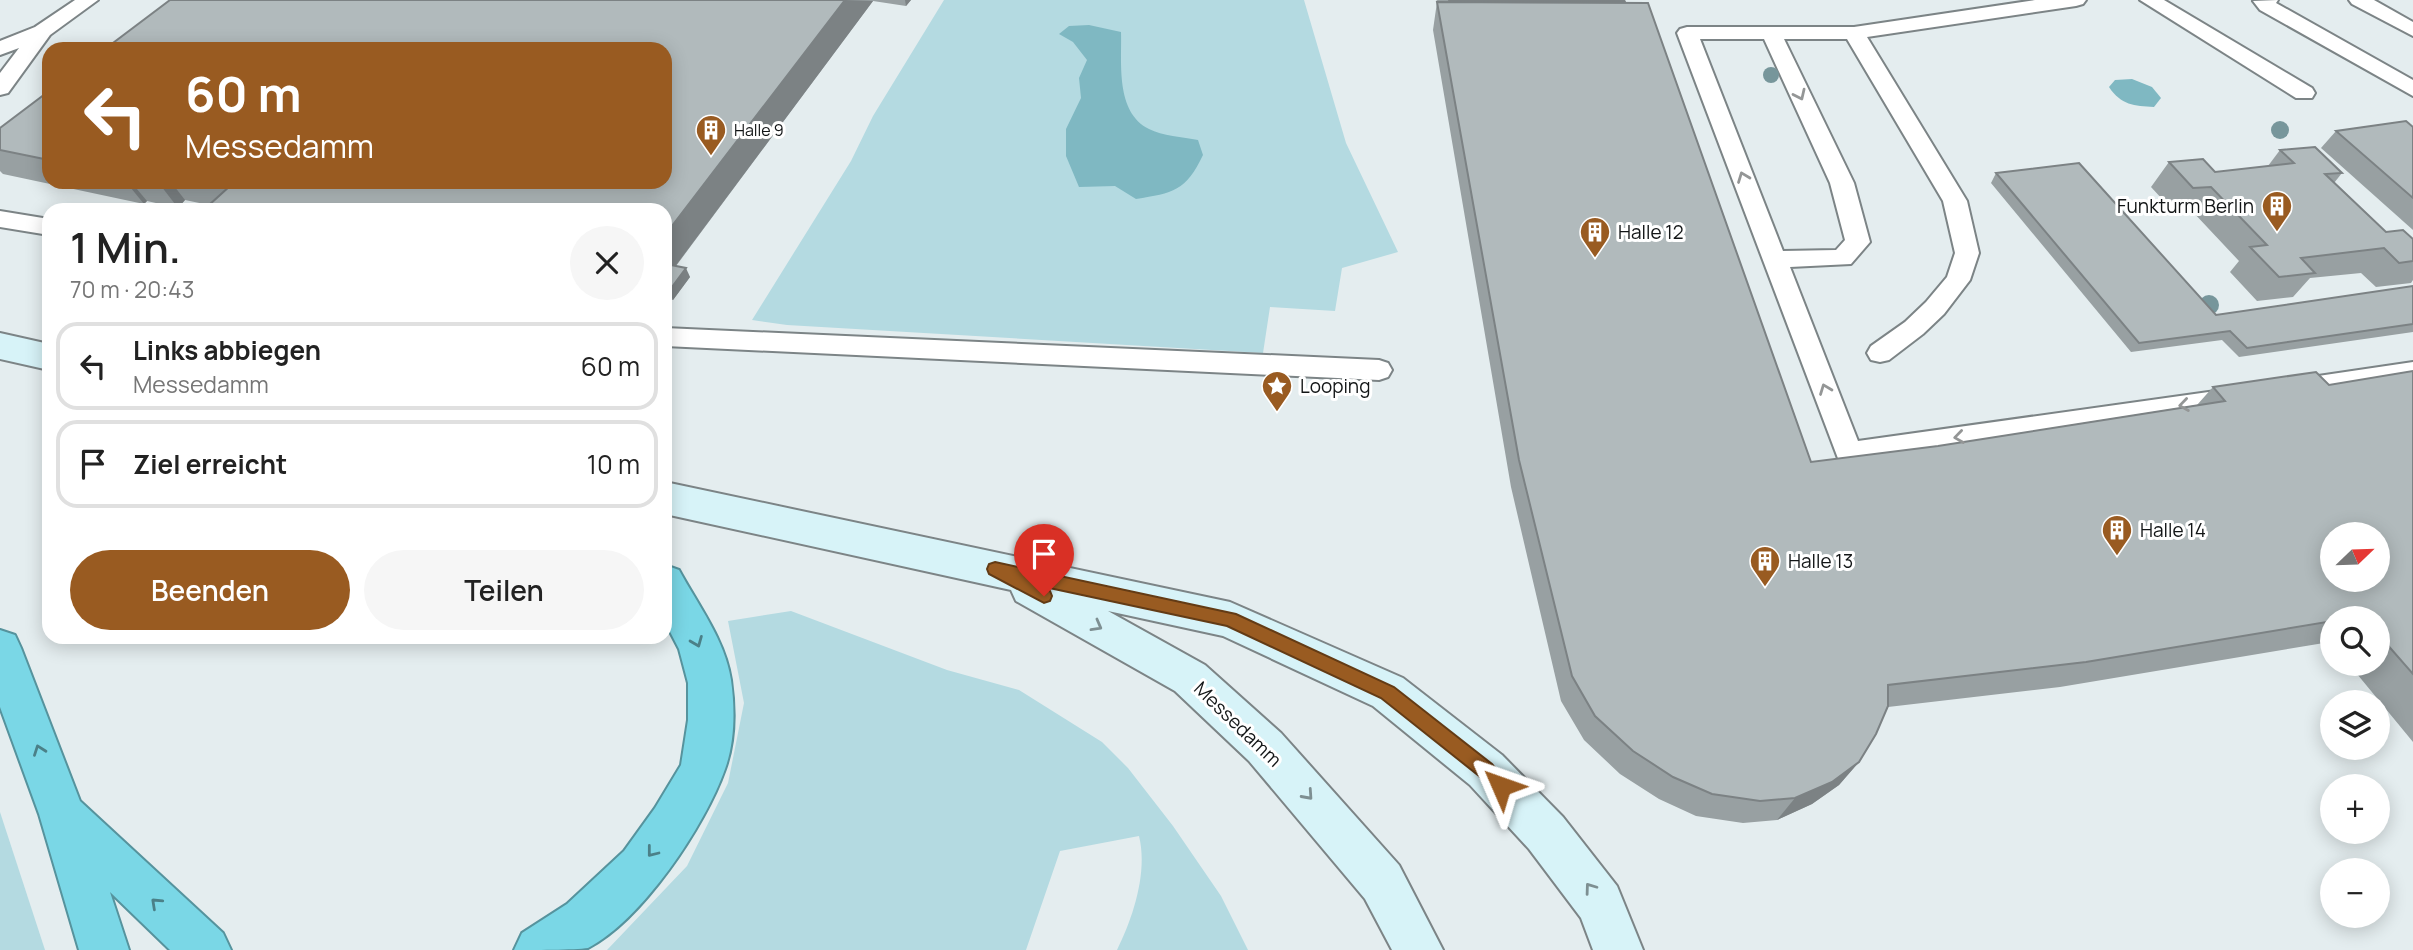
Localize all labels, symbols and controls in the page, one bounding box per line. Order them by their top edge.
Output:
text: 60 m [185,60,302,127]
icon: left [70,70,161,161]
one-way arrow [1792,88,1806,100]
building icon: Halle 9 [694,113,728,157]
place label: Halle 9 [734,119,784,141]
text: Messedamm [185,124,374,168]
one-way arrow [1737,171,1751,184]
building icon: Funkturm Berlin [2260,189,2294,233]
place label: Funkturm Berlin [2117,193,2254,219]
building icon: Halle 12 [1578,215,1612,259]
text: 1 Min. [70,218,181,276]
place label: Halle 12 [1618,219,1684,245]
button: close [570,226,644,300]
text: 70 m · 20:43 [70,273,194,305]
text: Links abbiegen [133,332,321,368]
icon: left [74,347,112,385]
text: 60 m [581,348,640,384]
text: Messedamm [133,368,269,400]
place icon: Looping [1260,369,1294,413]
place label: Looping [1300,373,1370,399]
one-way arrow [1820,384,1834,396]
one-way arrow [2179,398,2190,413]
one-way arrow [1953,430,1965,445]
icon: arrive [74,445,112,483]
text: Ziel erreicht [133,446,287,482]
text: 10 m [587,446,640,482]
building icon: Halle 14 [2100,513,2134,557]
place label: Halle 14 [2140,517,2206,543]
north arrow [2320,522,2390,592]
map controls [2320,522,2390,928]
pin [1014,524,1074,596]
icon: arrive [1025,535,1063,573]
building icon: Halle 13 [1748,544,1782,588]
place label: Halle 13 [1788,548,1853,574]
button: Beenden [70,550,350,630]
button: Teilen [364,550,644,630]
button: search [2320,606,2390,676]
one-way arrow [1090,618,1103,631]
one-way arrow [688,636,702,648]
street label: Messedamm [1189,676,1287,772]
button: layers [2320,690,2390,760]
one-way arrow [33,745,47,757]
position arrow [1464,749,1538,823]
button: + [2320,774,2390,844]
one-way arrow [1300,787,1313,800]
one-way arrow [647,845,660,857]
button: − [2320,858,2390,928]
one-way arrow [1585,883,1598,896]
one-way arrow [151,899,164,912]

